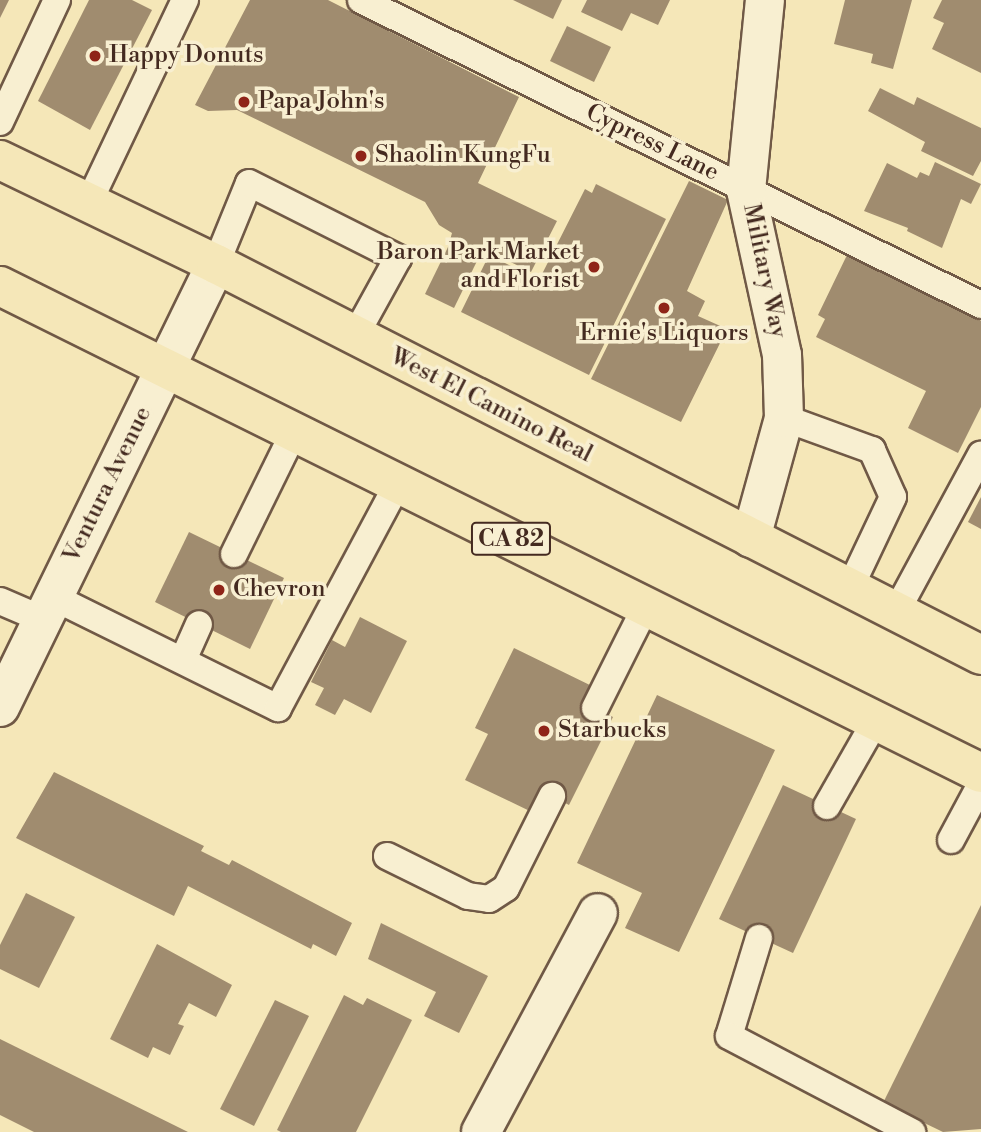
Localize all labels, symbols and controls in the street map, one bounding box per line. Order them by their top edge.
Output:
place label: Happy Donuts [109,42,263,70]
marker: Happy Donuts [87,48,103,64]
place label: Papa John's [258,88,385,116]
marker: Papa John's [236,94,252,110]
street label: Cypress Lane [581,98,723,188]
place label: Shaolin KungFu [375,142,551,170]
marker: Shaolin KungFu [353,148,369,164]
street label: Military Way [736,201,792,341]
place label: Baron Park Market and Florist [377,239,580,295]
marker: Baron Park Market and Florist [586,259,602,275]
marker: Ernie's Liquors [656,300,672,316]
place label: Ernie's Liquors [579,320,749,348]
street label: West El Camino Real [385,343,597,469]
street label: Ventura Avenue [58,402,158,568]
road number: CA 82 [471,520,551,558]
place label: Chevron [233,576,326,604]
marker: Chevron [211,582,227,598]
place label: Starbucks [558,717,666,745]
marker: Starbucks [536,723,552,739]

